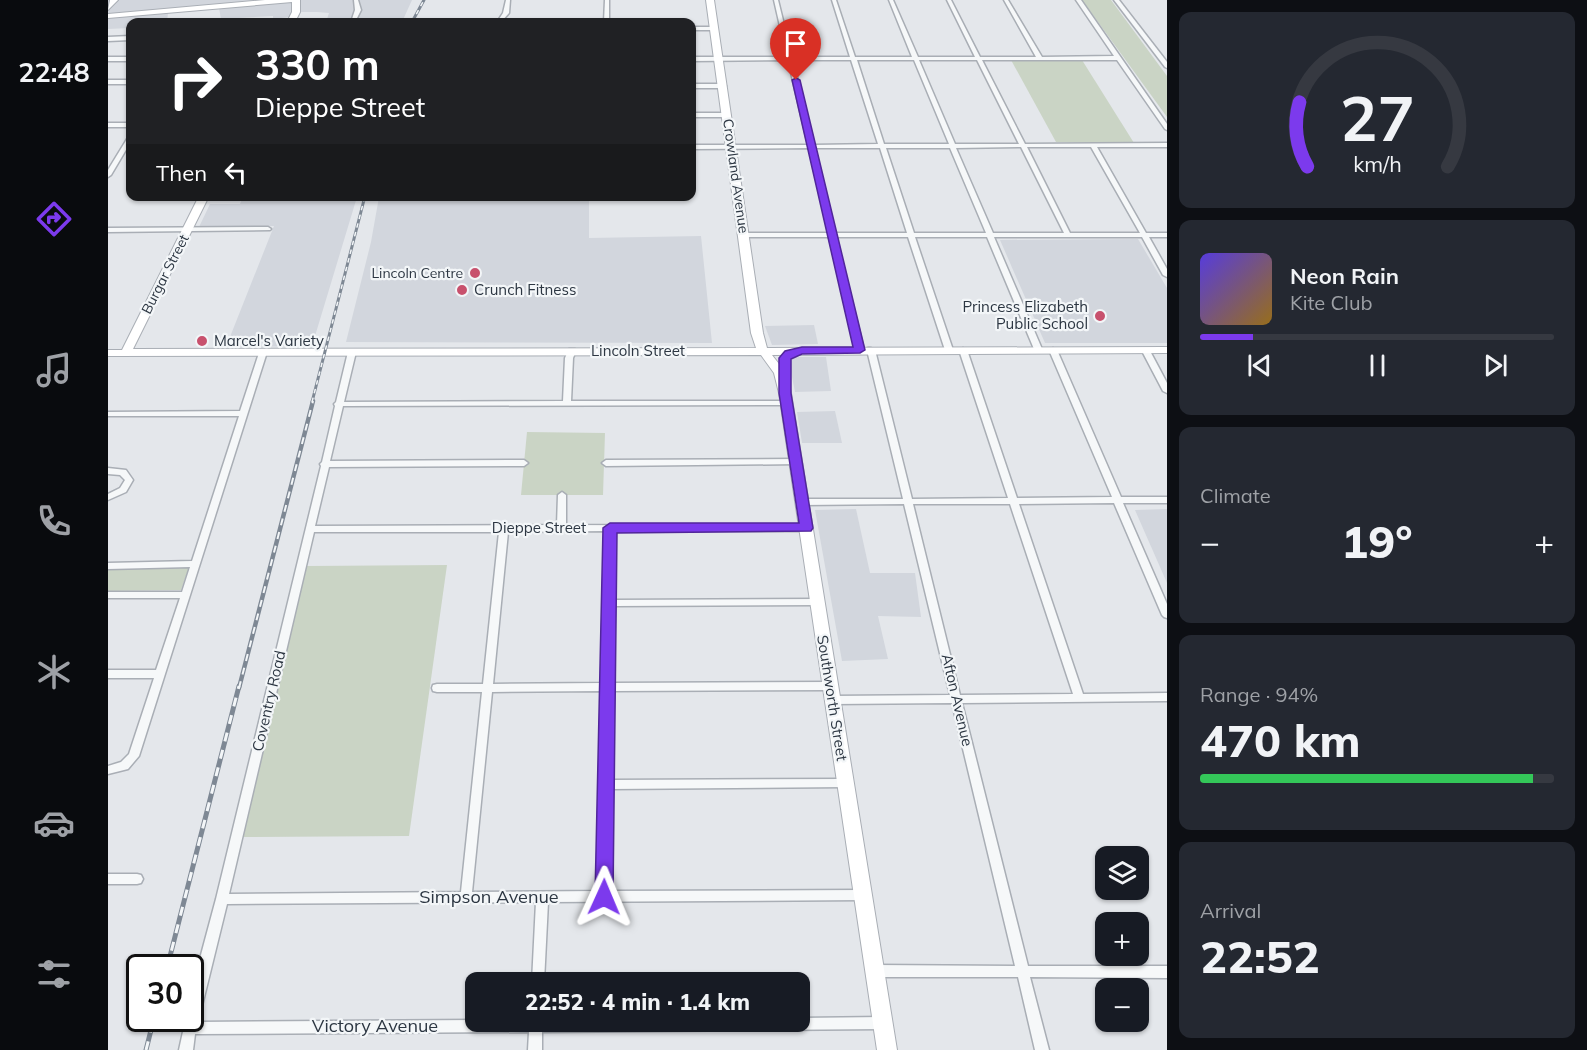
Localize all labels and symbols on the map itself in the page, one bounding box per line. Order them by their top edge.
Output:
pin [770,18,821,80]
street label: Crowland Avenue [719,118,753,234]
street label: Burgar Street [137,231,193,317]
place label: Lincoln Centre [371,264,463,282]
marker: Lincoln Centre [468,266,482,280]
place label: Crunch Fitness [474,280,576,299]
marker: Crunch Fitness [455,283,469,297]
place label: Princess Elizabeth Public School [962,297,1088,333]
marker: Princess Elizabeth Public School [1093,309,1107,323]
place label: Marcel's Variety [214,331,324,350]
marker: Marcel's Variety [195,334,209,348]
street label: Lincoln Street [591,341,685,360]
street label: Dieppe Street [492,518,586,537]
street label: Southworth Street [813,634,852,762]
street label: Coventry Road [248,649,289,753]
street label: Afton Avenue [938,652,977,748]
position arrow [572,865,636,929]
street label: Simpson Avenue [419,885,559,908]
speed limit sign: 30 [126,954,204,1032]
street label: Victory Avenue [312,1014,438,1037]

